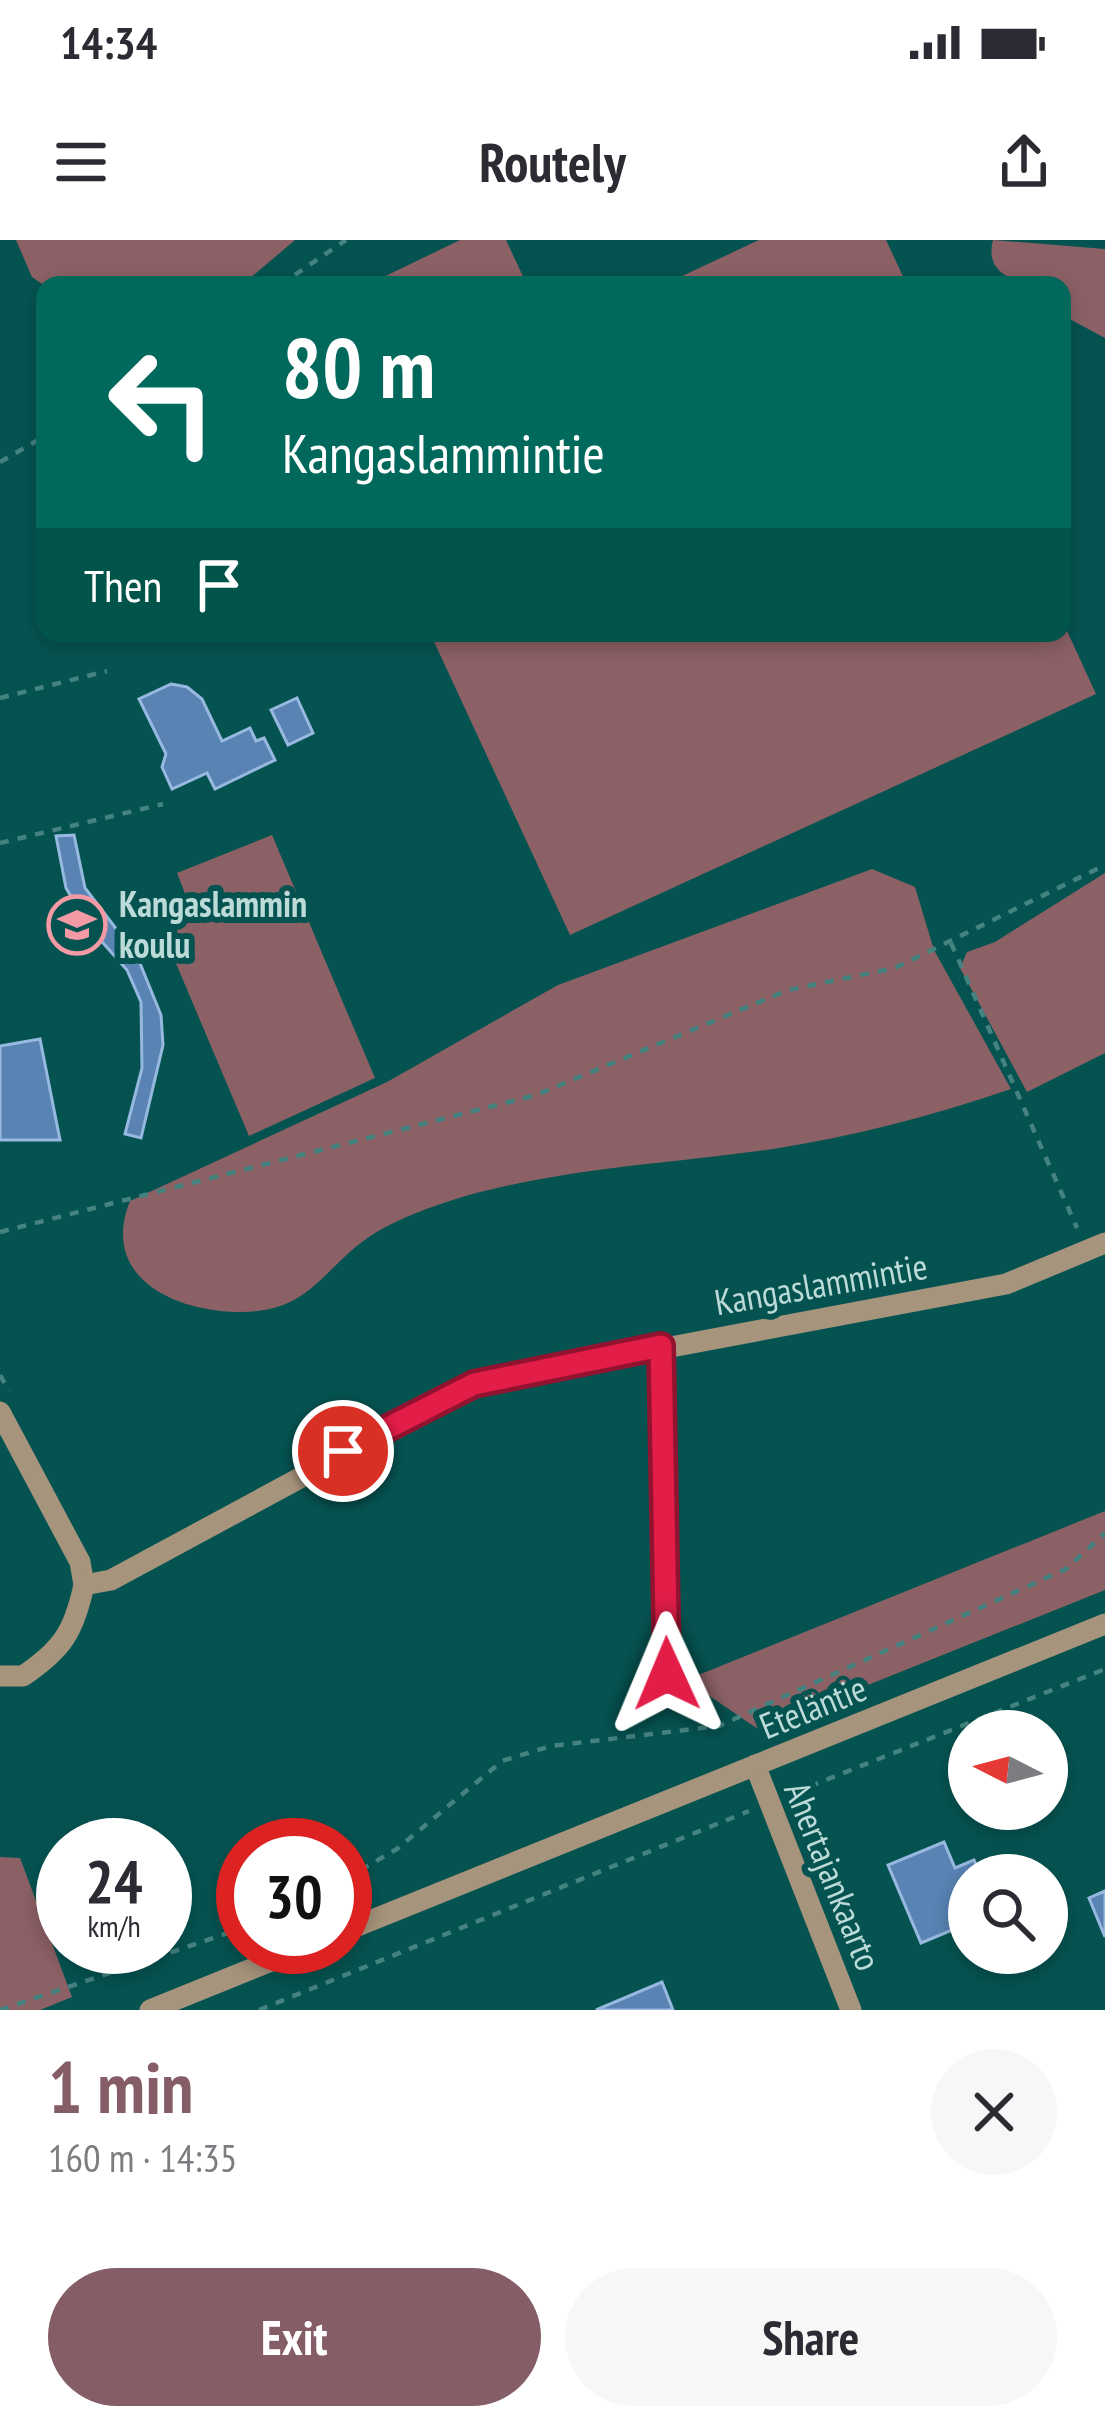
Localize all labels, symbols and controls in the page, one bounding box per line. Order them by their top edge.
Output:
text: 14:34 [60,13,157,71]
text: Routely [479,127,626,197]
icon: menu [48,129,114,195]
icon: share [991,129,1057,195]
text: 80 m [282,312,435,421]
icon: left [84,324,240,480]
text: Kangaslammintie [282,418,605,488]
icon: arrive [186,552,252,618]
text: Then [84,556,162,614]
place label: Kangaslammin koulu [119,880,307,968]
school or university icon: Kangaslammin koulu [46,894,108,956]
street label: Kangaslammintie [711,1242,931,1325]
pin [292,1400,394,1502]
icon: arrive [310,1418,376,1484]
position arrow [604,1611,730,1737]
street label: Eteläntie [753,1664,873,1749]
north arrow [948,1710,1068,1830]
map controls [948,1710,1068,1974]
street label: Ahertajankaarto [774,1775,893,1977]
speed limit sign: 30 [216,1818,372,1974]
text: 24 [85,1842,143,1920]
button: search [948,1854,1068,1974]
text: km/h [87,1906,141,1945]
text: 1 min [48,2040,193,2133]
button: close [931,2049,1057,2175]
text: 160 m · 14:35 [48,2132,237,2183]
button: Exit [48,2268,541,2406]
button: Share [565,2268,1057,2406]

